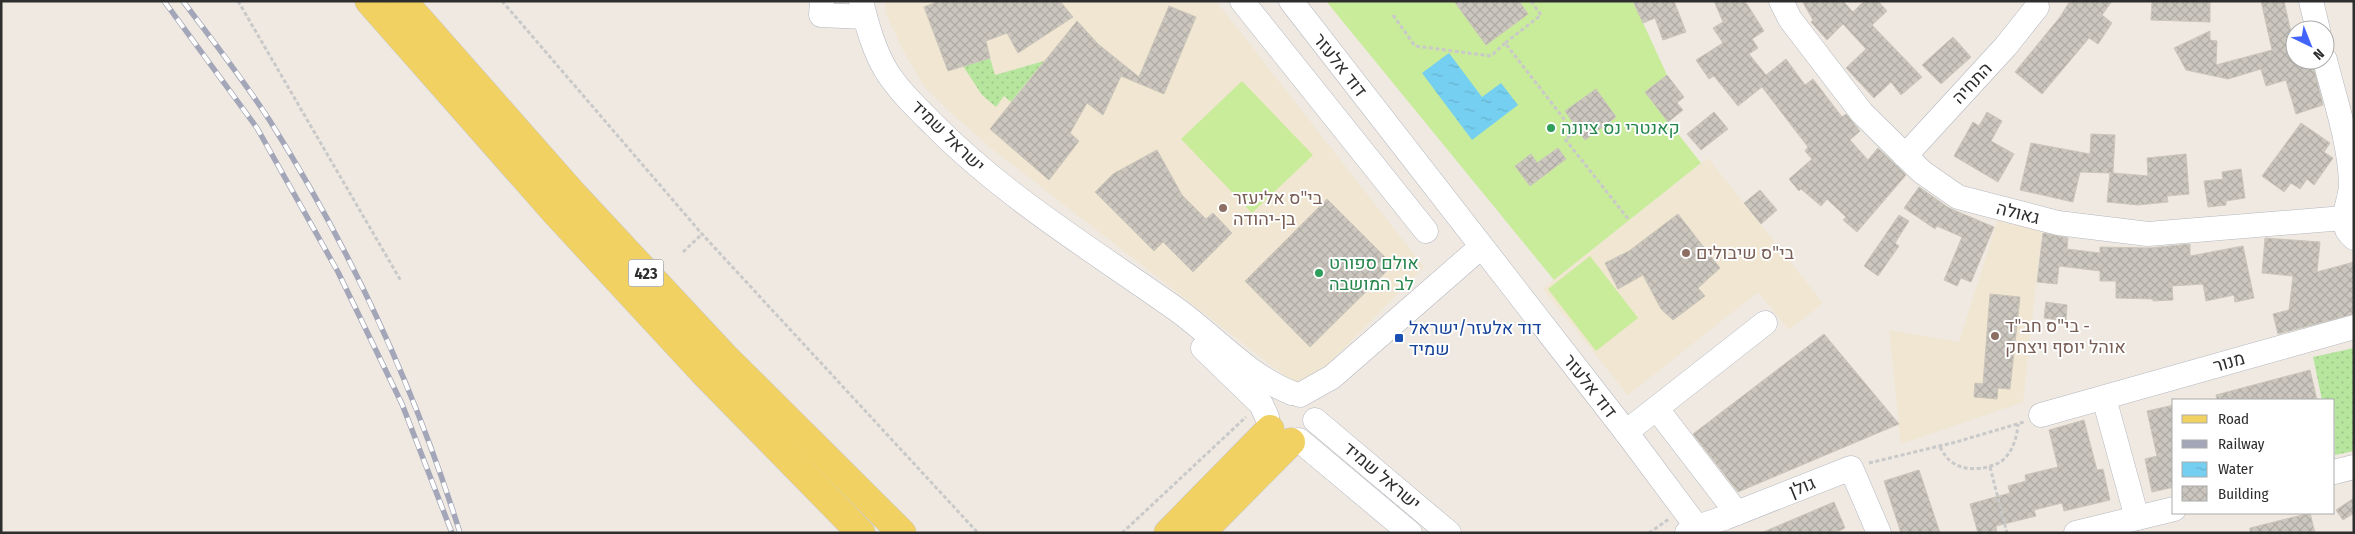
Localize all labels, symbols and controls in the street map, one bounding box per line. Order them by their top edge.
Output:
north arrow [2285,20,2335,70]
street label: דוד אלעזר [1308,29,1372,101]
text: N [2310,45,2327,63]
street label: התחיה [1947,58,1997,108]
street label: ישראל שמיד [907,95,989,177]
place label: קאנטרי נס ציונה [1561,117,1680,139]
marker: קאנטרי נס ציונה [1545,122,1557,134]
place label: בי"ס אליעזר בן-יהודה [1233,187,1323,230]
street label: גאולה [1994,197,2042,229]
marker: בי"ס אליעזר בן-יהודה [1217,202,1229,214]
place label: בי"ס שיבולים [1696,242,1795,264]
marker: בי"ס שיבולים [1680,247,1692,259]
place label: אולם ספורט לב המושבה [1329,252,1419,295]
road number: 423 [628,260,664,286]
marker: אולם ספורט לב המושבה [1313,267,1325,279]
place label: בי"ס חב"ד - אוהל יוסף ויצחק [2005,315,2126,358]
place label: דוד אלעזר/ישראל שמיד [1409,317,1541,360]
marker: בי"ס חב"ד - אוהל יוסף ויצחק [1989,330,2001,342]
marker: דוד אלעזר/ישראל שמיד [1393,332,1405,344]
street label: מנור [2211,347,2247,377]
street label: דוד אלעזר [1558,350,1622,422]
legend [2172,399,2335,514]
text: Road [2218,410,2249,428]
text: Railway [2218,435,2265,453]
street label: ישראל שמיד [1339,437,1425,515]
text: Water [2218,460,2254,478]
street label: גולן [1785,472,1819,502]
text: Building [2218,485,2269,503]

